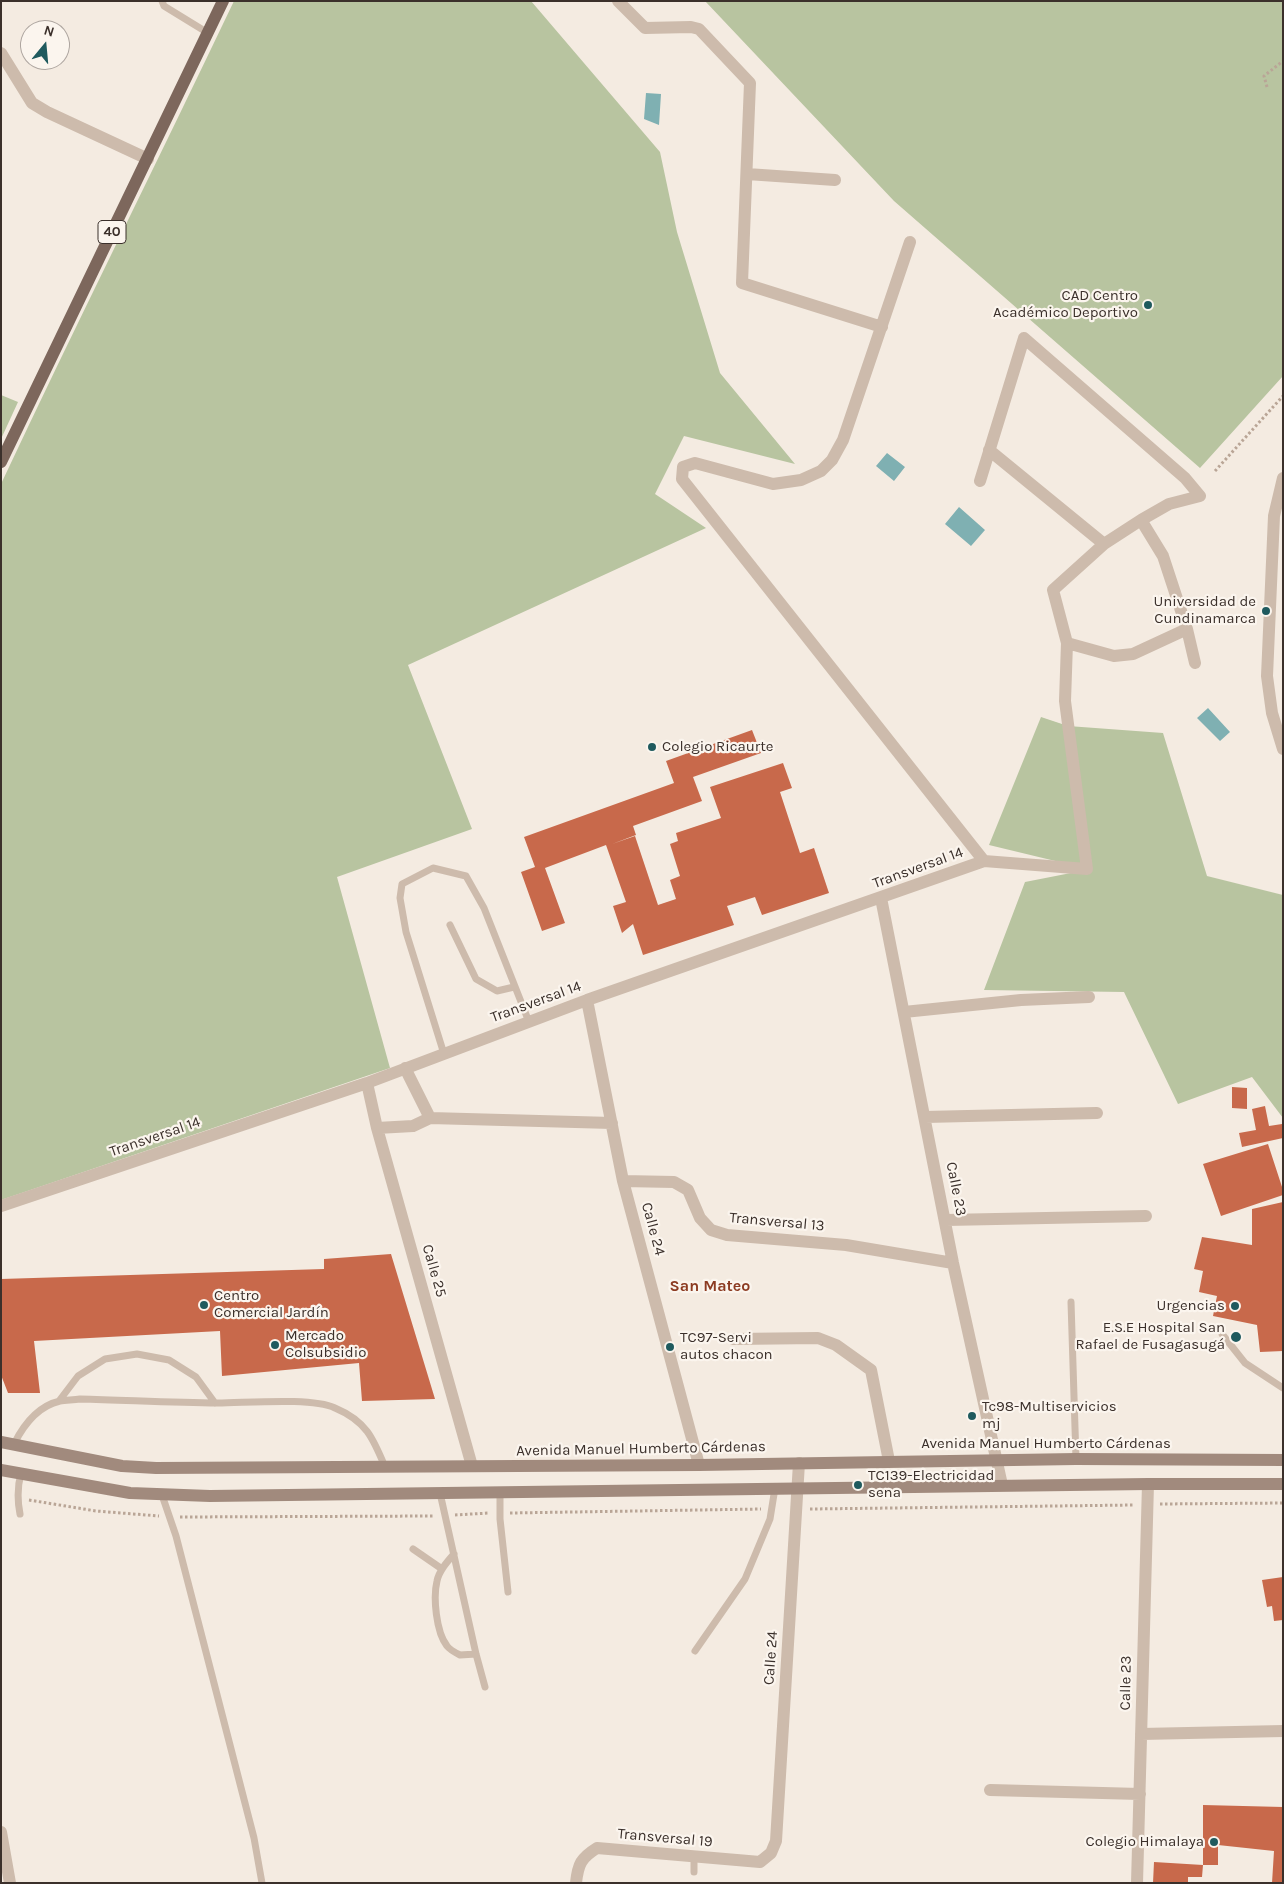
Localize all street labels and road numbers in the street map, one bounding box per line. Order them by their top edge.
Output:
road number: 40 [98,220,126,243]
street label: Transversal 14 [870,843,966,893]
street label: Transversal 14 [488,977,584,1027]
street label: Transversal 14 [107,1113,203,1161]
street label: Calle 23 [942,1160,970,1218]
street label: Calle 24 [637,1201,669,1257]
street label: Transversal 13 [729,1209,825,1235]
street label: Calle 25 [418,1242,450,1300]
street label: Avenida Manuel Humberto Cárdenas [921,1435,1171,1453]
street label: Avenida Manuel Humberto Cárdenas [516,1438,766,1460]
street label: Calle 24 [760,1630,782,1686]
street label: Calle 23 [1117,1656,1135,1710]
street label: Transversal 19 [617,1825,713,1851]

